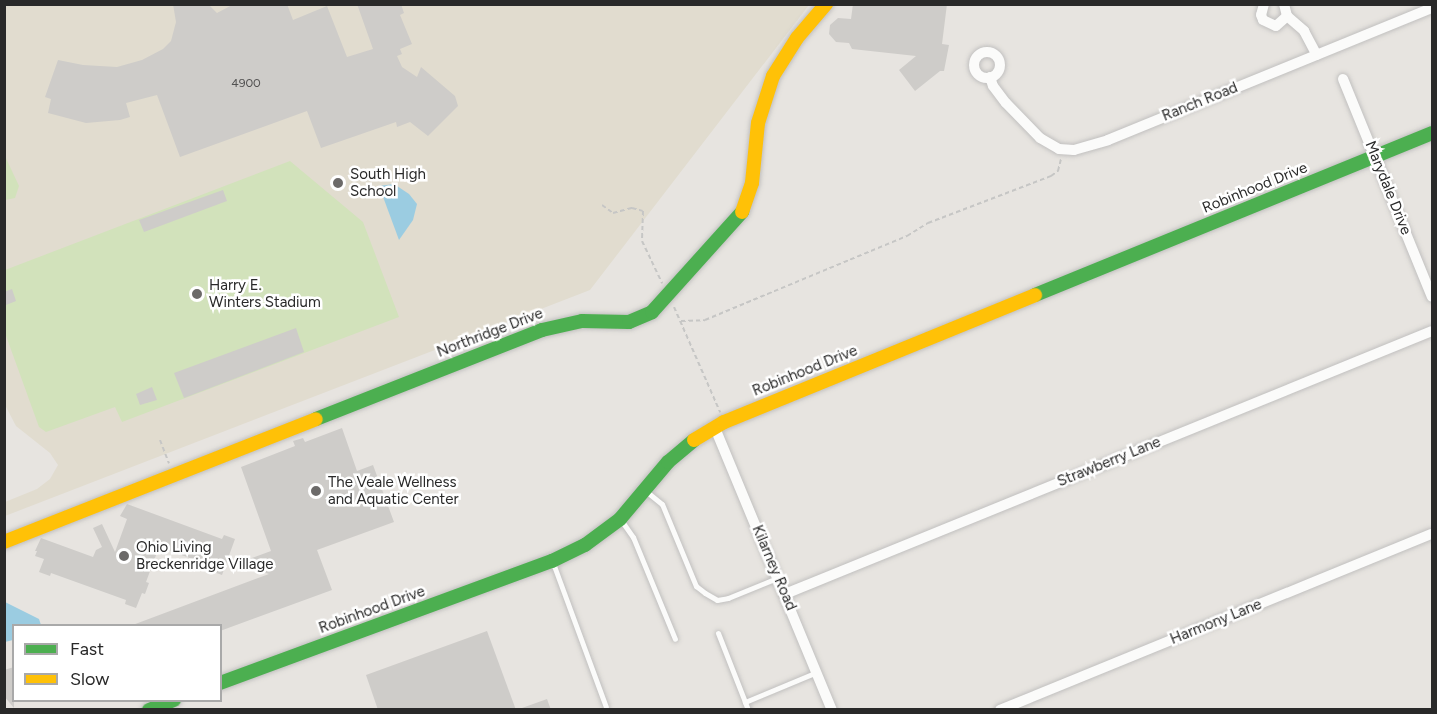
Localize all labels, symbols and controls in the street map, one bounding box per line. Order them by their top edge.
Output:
house number: 4900 [231,77,261,91]
street label: Ranch Road [1159,79,1241,125]
street label: Marydale Drive [1361,139,1415,237]
street label: Robinhood Drive [1200,159,1310,217]
place label: South High School [350,165,426,200]
marker: South High School [331,176,345,190]
place label: Harry E. Winters Stadium [209,276,321,311]
marker: Harry E. Winters Stadium [190,287,204,301]
street label: Northridge Drive [434,305,546,361]
street label: Robinhood Drive [750,342,860,400]
street label: Strawberry Lane [1055,433,1163,491]
place label: The Veale Wellness and Aquatic Center [328,473,458,508]
marker: The Veale Wellness and Aquatic Center [309,484,323,498]
street label: Kilarney Road [748,523,800,613]
place label: Ohio Living Breckenridge Village [136,538,273,573]
marker: Ohio Living Breckenridge Village [117,549,131,563]
street label: Robinhood Drive [316,582,428,638]
street label: Harmony Lane [1168,595,1264,649]
legend [12,624,222,702]
text: Fast [70,638,104,660]
text: Slow [70,668,109,690]

